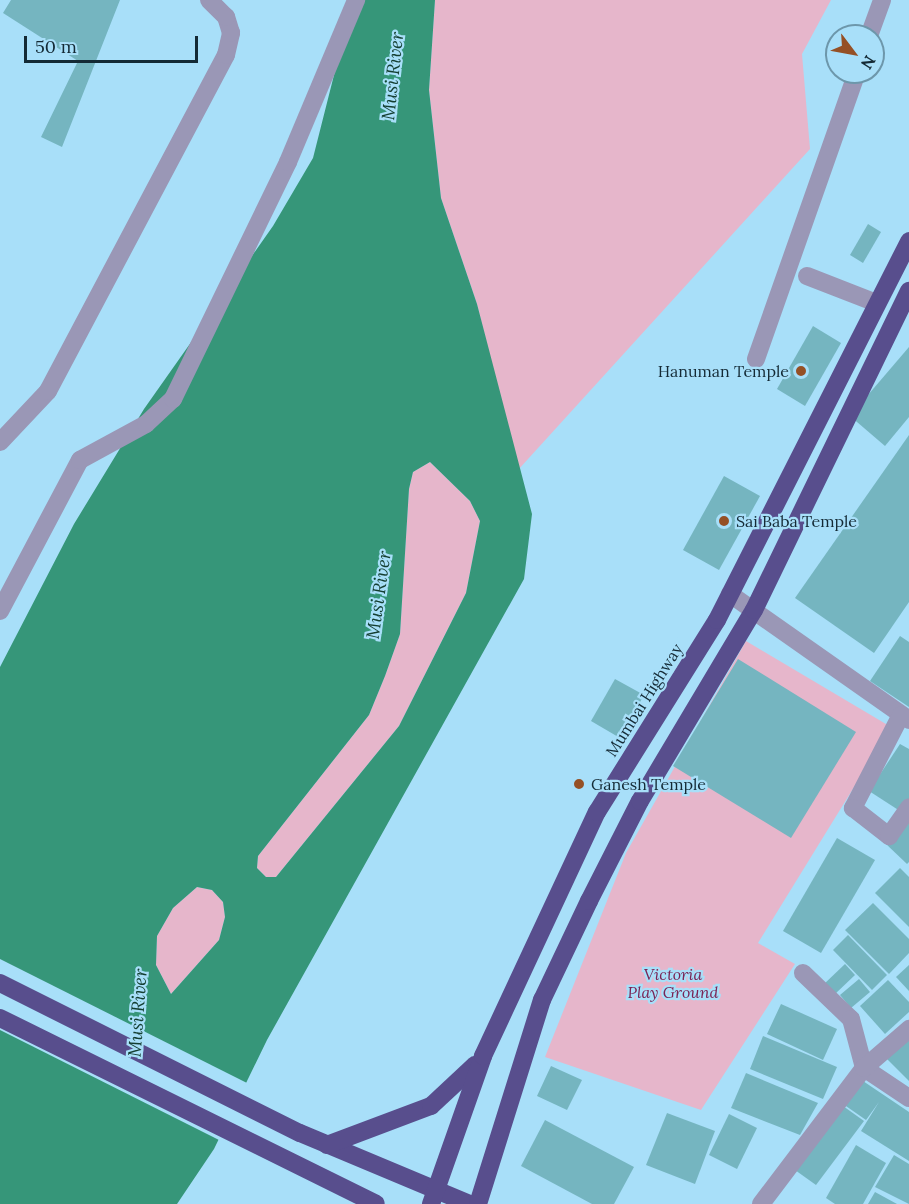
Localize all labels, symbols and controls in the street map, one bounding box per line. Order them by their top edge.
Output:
scale bar [27,24,201,62]
north arrow [825,24,885,84]
water label: Musi River [378,31,408,121]
text: 50 m [35,35,77,58]
text: N [857,52,880,73]
place label: Hanuman Temple [658,361,789,381]
marker: Hanuman Temple [794,364,808,378]
place label: Sai Baba Temple [736,511,857,531]
marker: Sai Baba Temple [717,514,731,528]
water label: Musi River [362,550,396,640]
street label: Mumbai Highway [602,640,686,760]
place label: Ganesh Temple [591,774,706,794]
marker: Ganesh Temple [572,777,586,791]
park label: Victoria Play Ground [628,964,718,1002]
water label: Musi River [124,968,152,1058]

